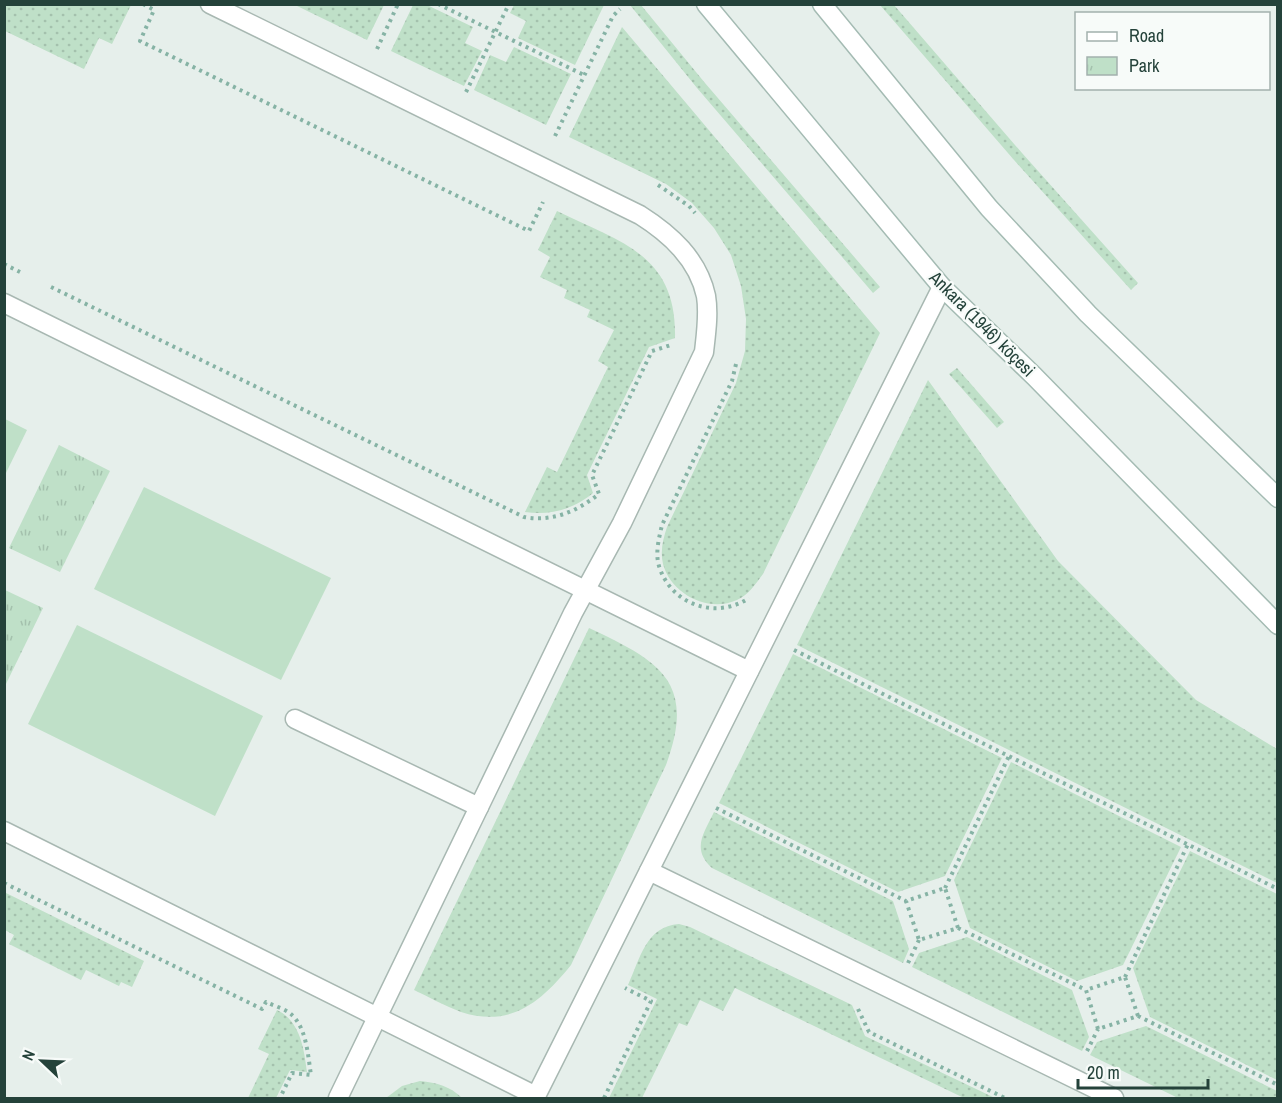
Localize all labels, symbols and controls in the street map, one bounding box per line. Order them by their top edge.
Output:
legend [1075,12,1270,90]
text: Road [1129,23,1164,48]
text: Park [1129,53,1160,78]
street label: Ankara (1946) köçesi [923,264,1041,382]
north arrow [12,1031,72,1091]
text: N [16,1046,40,1064]
scale bar [1078,1052,1208,1090]
text: 20 m [1087,1060,1120,1085]

